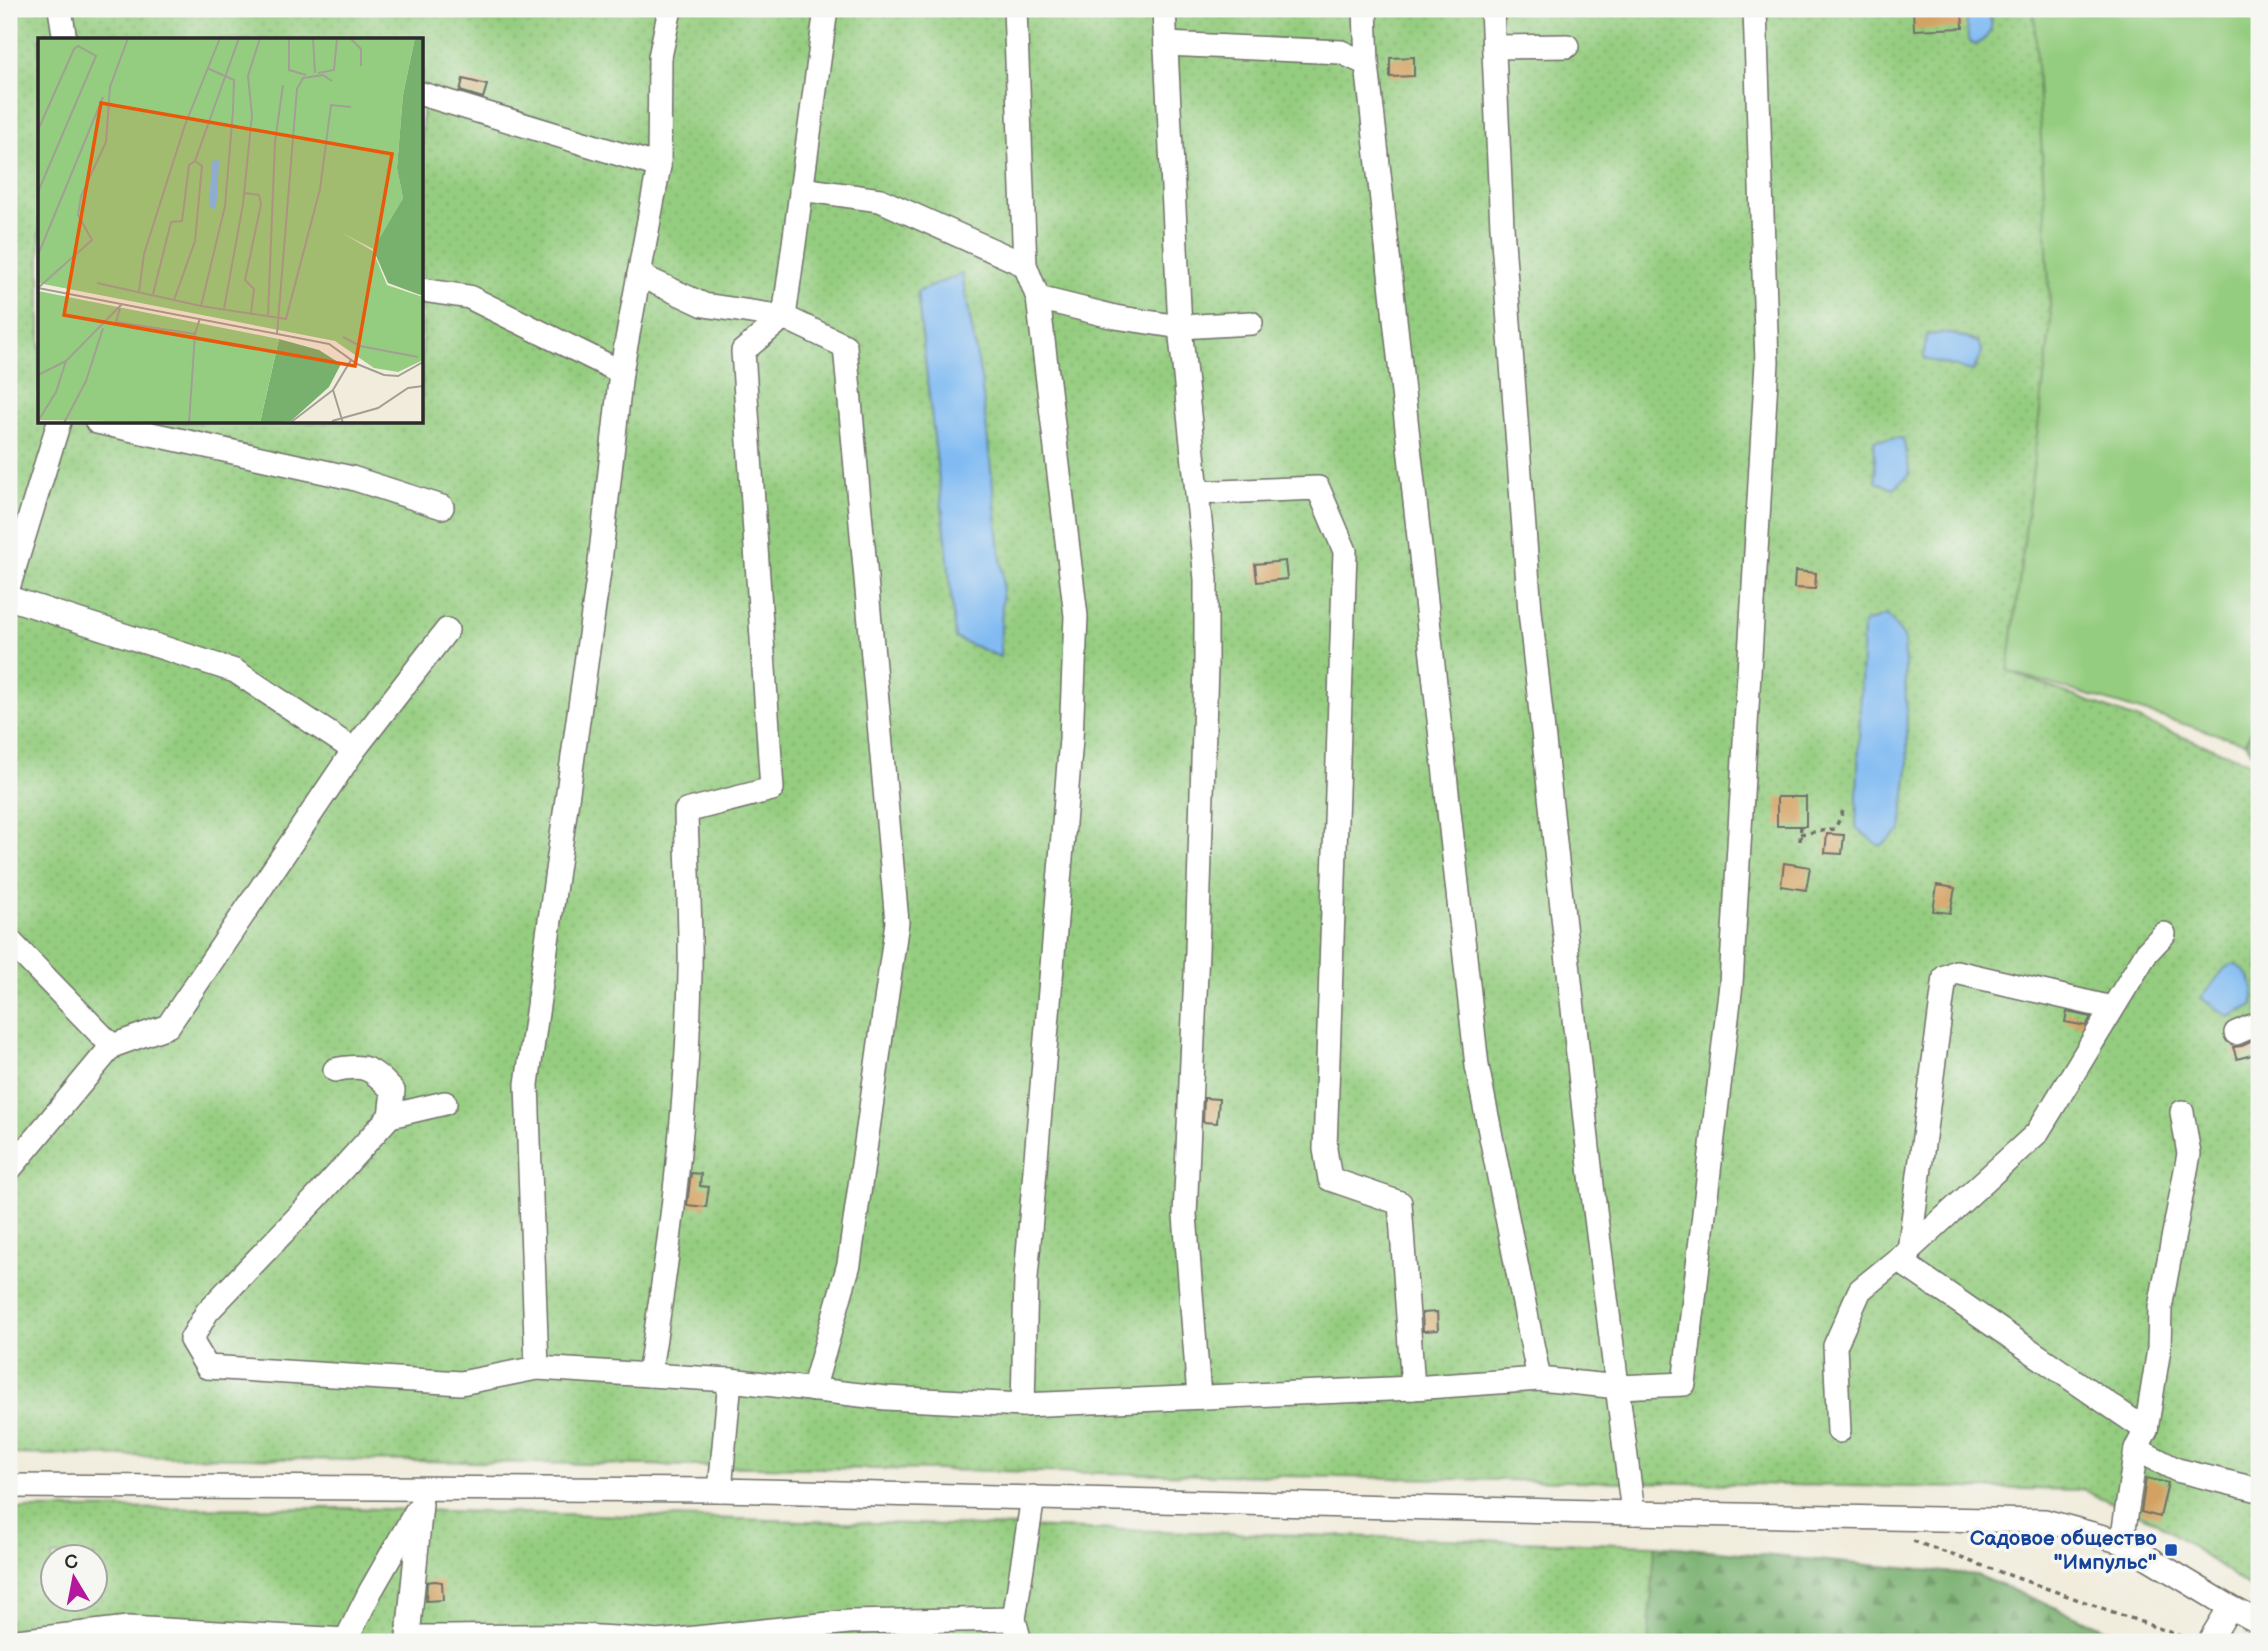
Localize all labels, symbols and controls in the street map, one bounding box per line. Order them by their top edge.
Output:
inset map [38,38,424,424]
place label: Садовое общество "Импульс" [1970,1526,2157,1575]
north arrow [38,1542,108,1612]
marker: Садовое общество "Импульс" [2163,1542,2179,1558]
text: С [63,1550,80,1575]

